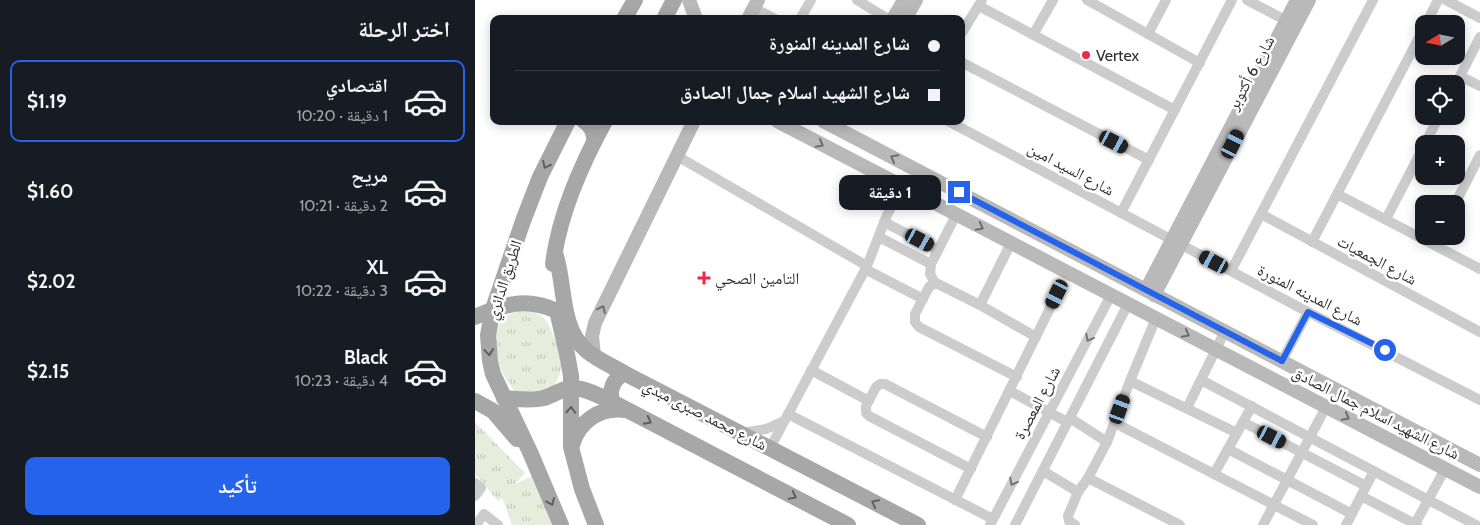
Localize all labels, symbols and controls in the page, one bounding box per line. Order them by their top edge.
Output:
north arrow [1415,15,1465,65]
map controls [1415,15,1465,245]
text: اختر الرحلة [358,16,450,43]
text: شارع المدينه المنورة [769,32,910,55]
street label: شارع 6 أكتوبر [1223,33,1279,115]
place label: Vertex [1096,46,1139,65]
marker: Vertex [1080,49,1092,61]
text: اقتصادي [326,74,388,97]
button: locate [1415,75,1465,125]
icon: car [403,79,448,124]
text: شارع الشهيد اسلام جمال الصادق [680,81,910,104]
text: $1.19 [27,90,67,113]
text: 1 دقيقة · 10:20 [296,106,388,125]
car [1219,127,1246,161]
car [1097,128,1130,156]
button: + [1415,135,1465,185]
one-way arrow [815,138,824,148]
street label: شارع السيد امين [1024,138,1117,201]
one-way arrow [890,155,899,165]
one-way arrow [542,160,553,169]
text: مريح [351,164,388,187]
icon: car [403,169,448,214]
callout: 1 دقيقة [839,174,941,210]
text: $1.60 [27,180,73,203]
route end [948,181,970,203]
text: 1 دقيقة [868,183,912,202]
button: − [1415,195,1465,245]
text: 2 دقيقة · 10:21 [299,196,388,215]
one-way arrow [974,221,983,231]
car [903,226,936,254]
street label: شارع الجمعيات [1334,231,1420,290]
street label: الطريق الدائري [482,238,529,323]
car [1197,248,1230,276]
text: XL [367,256,388,279]
icon: car [403,259,448,304]
street label: شارع المدينه المنورة [1254,260,1366,330]
place label: التامين الصحي [715,269,799,291]
text: $2.02 [27,270,76,293]
marker: التامين الصحي [697,271,711,285]
car [1043,277,1070,311]
text: 3 دقيقة · 10:22 [296,281,388,300]
one-way arrow [595,305,606,314]
one-way arrow [1181,328,1190,338]
one-way arrow [1085,333,1095,342]
route start [1374,339,1396,361]
text: Black [344,346,388,369]
one-way arrow [483,348,494,356]
icon: car [403,349,448,394]
text: $2.15 [27,360,69,383]
street label: شارع المعصرة [1010,363,1065,443]
street label: شارع الشهيد اسلام جمال الصادق [1289,363,1463,464]
text: 4 دقيقة · 10:23 [295,371,388,390]
street label: شارع محمد صبرى مبدي [639,376,770,457]
car [1107,392,1132,426]
one-way arrow [566,406,576,414]
one-way arrow [1340,411,1349,421]
one-way arrow [643,415,652,425]
car [1255,424,1288,450]
button: تأكيد [25,457,450,515]
one-way arrow [1009,477,1019,486]
one-way arrow [787,490,796,500]
one-way arrow [545,497,555,506]
one-way arrow [871,499,880,509]

